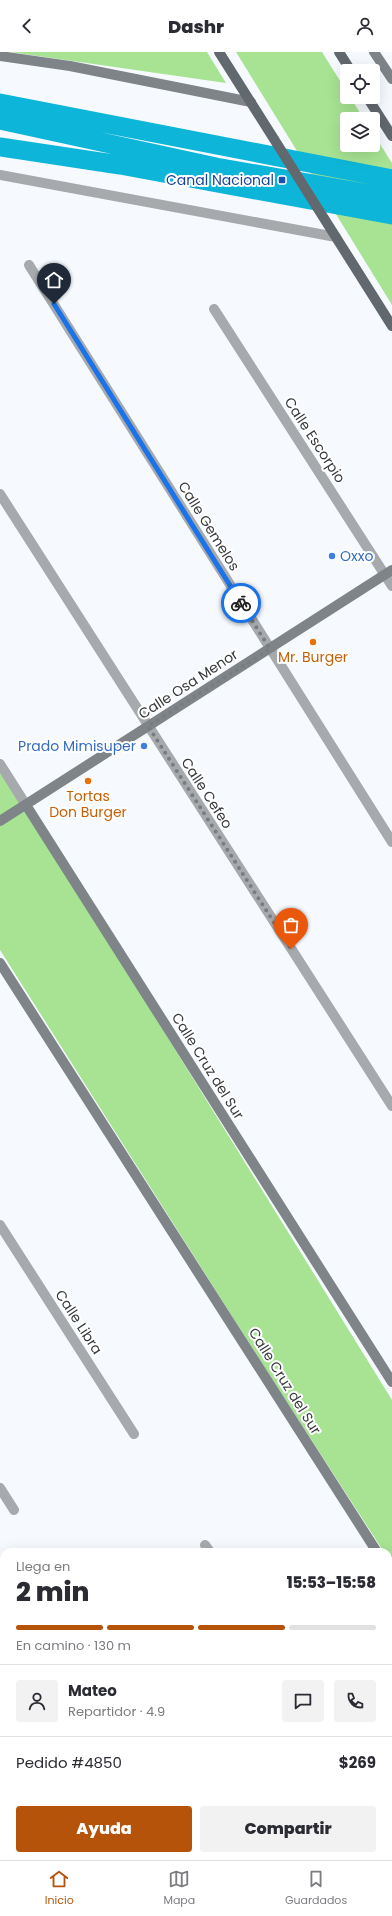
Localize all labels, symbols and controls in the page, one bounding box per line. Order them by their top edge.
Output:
text: Dashr [168,14,224,39]
icon: back [16,15,38,37]
icon: person [354,15,376,37]
map controls [340,64,380,152]
button: locate [340,64,380,104]
button: layers [340,112,380,152]
place label: Canal Nacional [166,170,274,190]
marker: Canal Nacional [277,175,287,185]
pin [37,263,71,304]
icon: home [43,269,65,291]
street label: Calle Escorpio [280,393,350,487]
street label: Calle Gemelos [174,477,244,575]
place label: Oxxo [340,546,373,566]
marker: Oxxo [327,551,337,561]
courier [221,583,261,623]
icon: bike [230,592,252,614]
marker: Mr. Burger [308,637,318,647]
street label: Calle Osa Menor [134,644,242,724]
place label: Mr. Burger [278,647,348,667]
place label: Prado Mimisuper [18,736,136,756]
marker: Prado Mimisuper [139,741,149,751]
street label: Calle Cefeo [176,753,238,833]
marker: Tortas Don Burger [83,776,93,786]
place label: Tortas Don Burger [49,786,127,822]
pin [274,908,308,949]
icon: bag [280,914,302,936]
street label: Calle Cruz del Sur [167,1009,249,1123]
street label: Calle Libra [51,1286,107,1358]
street label: Calle Cruz del Sur [244,1324,326,1438]
text: Llega en [16,1557,70,1576]
text: 15:53–15:58 [287,1572,376,1593]
text: 2 min [16,1574,89,1610]
text: En camino · 130 m [16,1636,131,1655]
button: person [16,1680,58,1722]
text: Mateo [68,1680,117,1701]
button: chat [282,1680,324,1722]
button: phone [334,1680,376,1722]
text: Repartidor · 4.9 [68,1702,165,1721]
text: Pedido #4850 [16,1752,122,1773]
text: $269 [339,1752,376,1773]
button: Ayuda [16,1806,192,1852]
button: Compartir [200,1806,376,1852]
tab: Inicio [45,1868,74,1909]
tab: Mapa [163,1868,195,1909]
tab: Guardados [285,1868,347,1909]

